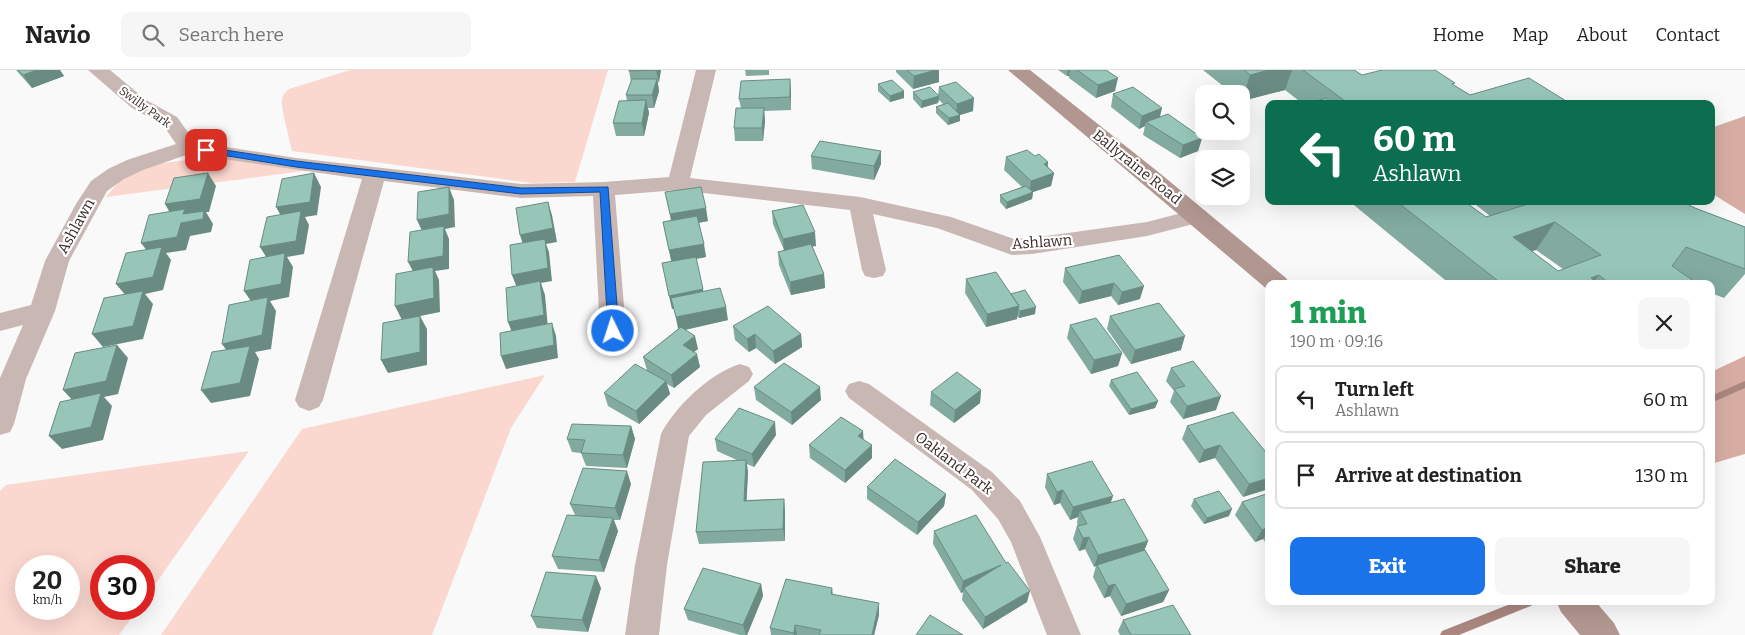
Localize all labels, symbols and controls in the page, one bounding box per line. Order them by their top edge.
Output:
search box [121,12,471,57]
text: Navio [25,21,91,49]
icon: search [139,21,167,49]
text: Search here [179,23,284,46]
text: Home [1433,24,1484,46]
text: Map [1512,24,1548,46]
text: About [1576,24,1627,46]
text: Contact [1655,24,1720,46]
street label: Swilly Park [116,84,174,131]
map controls [1195,85,1250,205]
button: search [1195,85,1250,140]
text: 60 m [1373,118,1456,160]
icon: left [1290,120,1355,185]
street label: Ballyraine Road [1089,126,1185,208]
pin [185,129,227,171]
icon: arrive [192,136,220,164]
button: layers [1195,150,1250,205]
text: Ashlawn [1373,160,1461,187]
street label: Ashlawn [54,195,99,257]
street label: Ashlawn [1011,231,1073,253]
text: 1 min [1290,295,1366,331]
button: close [1638,297,1690,349]
position arrow [586,304,638,356]
text: 190 m · 09:16 [1290,332,1383,351]
text: Turn left [1335,378,1414,401]
icon: left [1292,385,1320,413]
text: 60 m [1643,388,1688,411]
text: Ashlawn [1335,401,1399,420]
street label: Oakland Park [912,428,997,498]
icon: arrive [1292,461,1320,489]
text: Arrive at destination [1335,464,1522,487]
text: 130 m [1635,464,1688,487]
button: Exit [1290,537,1485,595]
button: Share [1495,537,1690,595]
speed limit sign: 30 [90,555,155,620]
text: 20 [33,566,62,596]
text: km/h [33,593,62,607]

